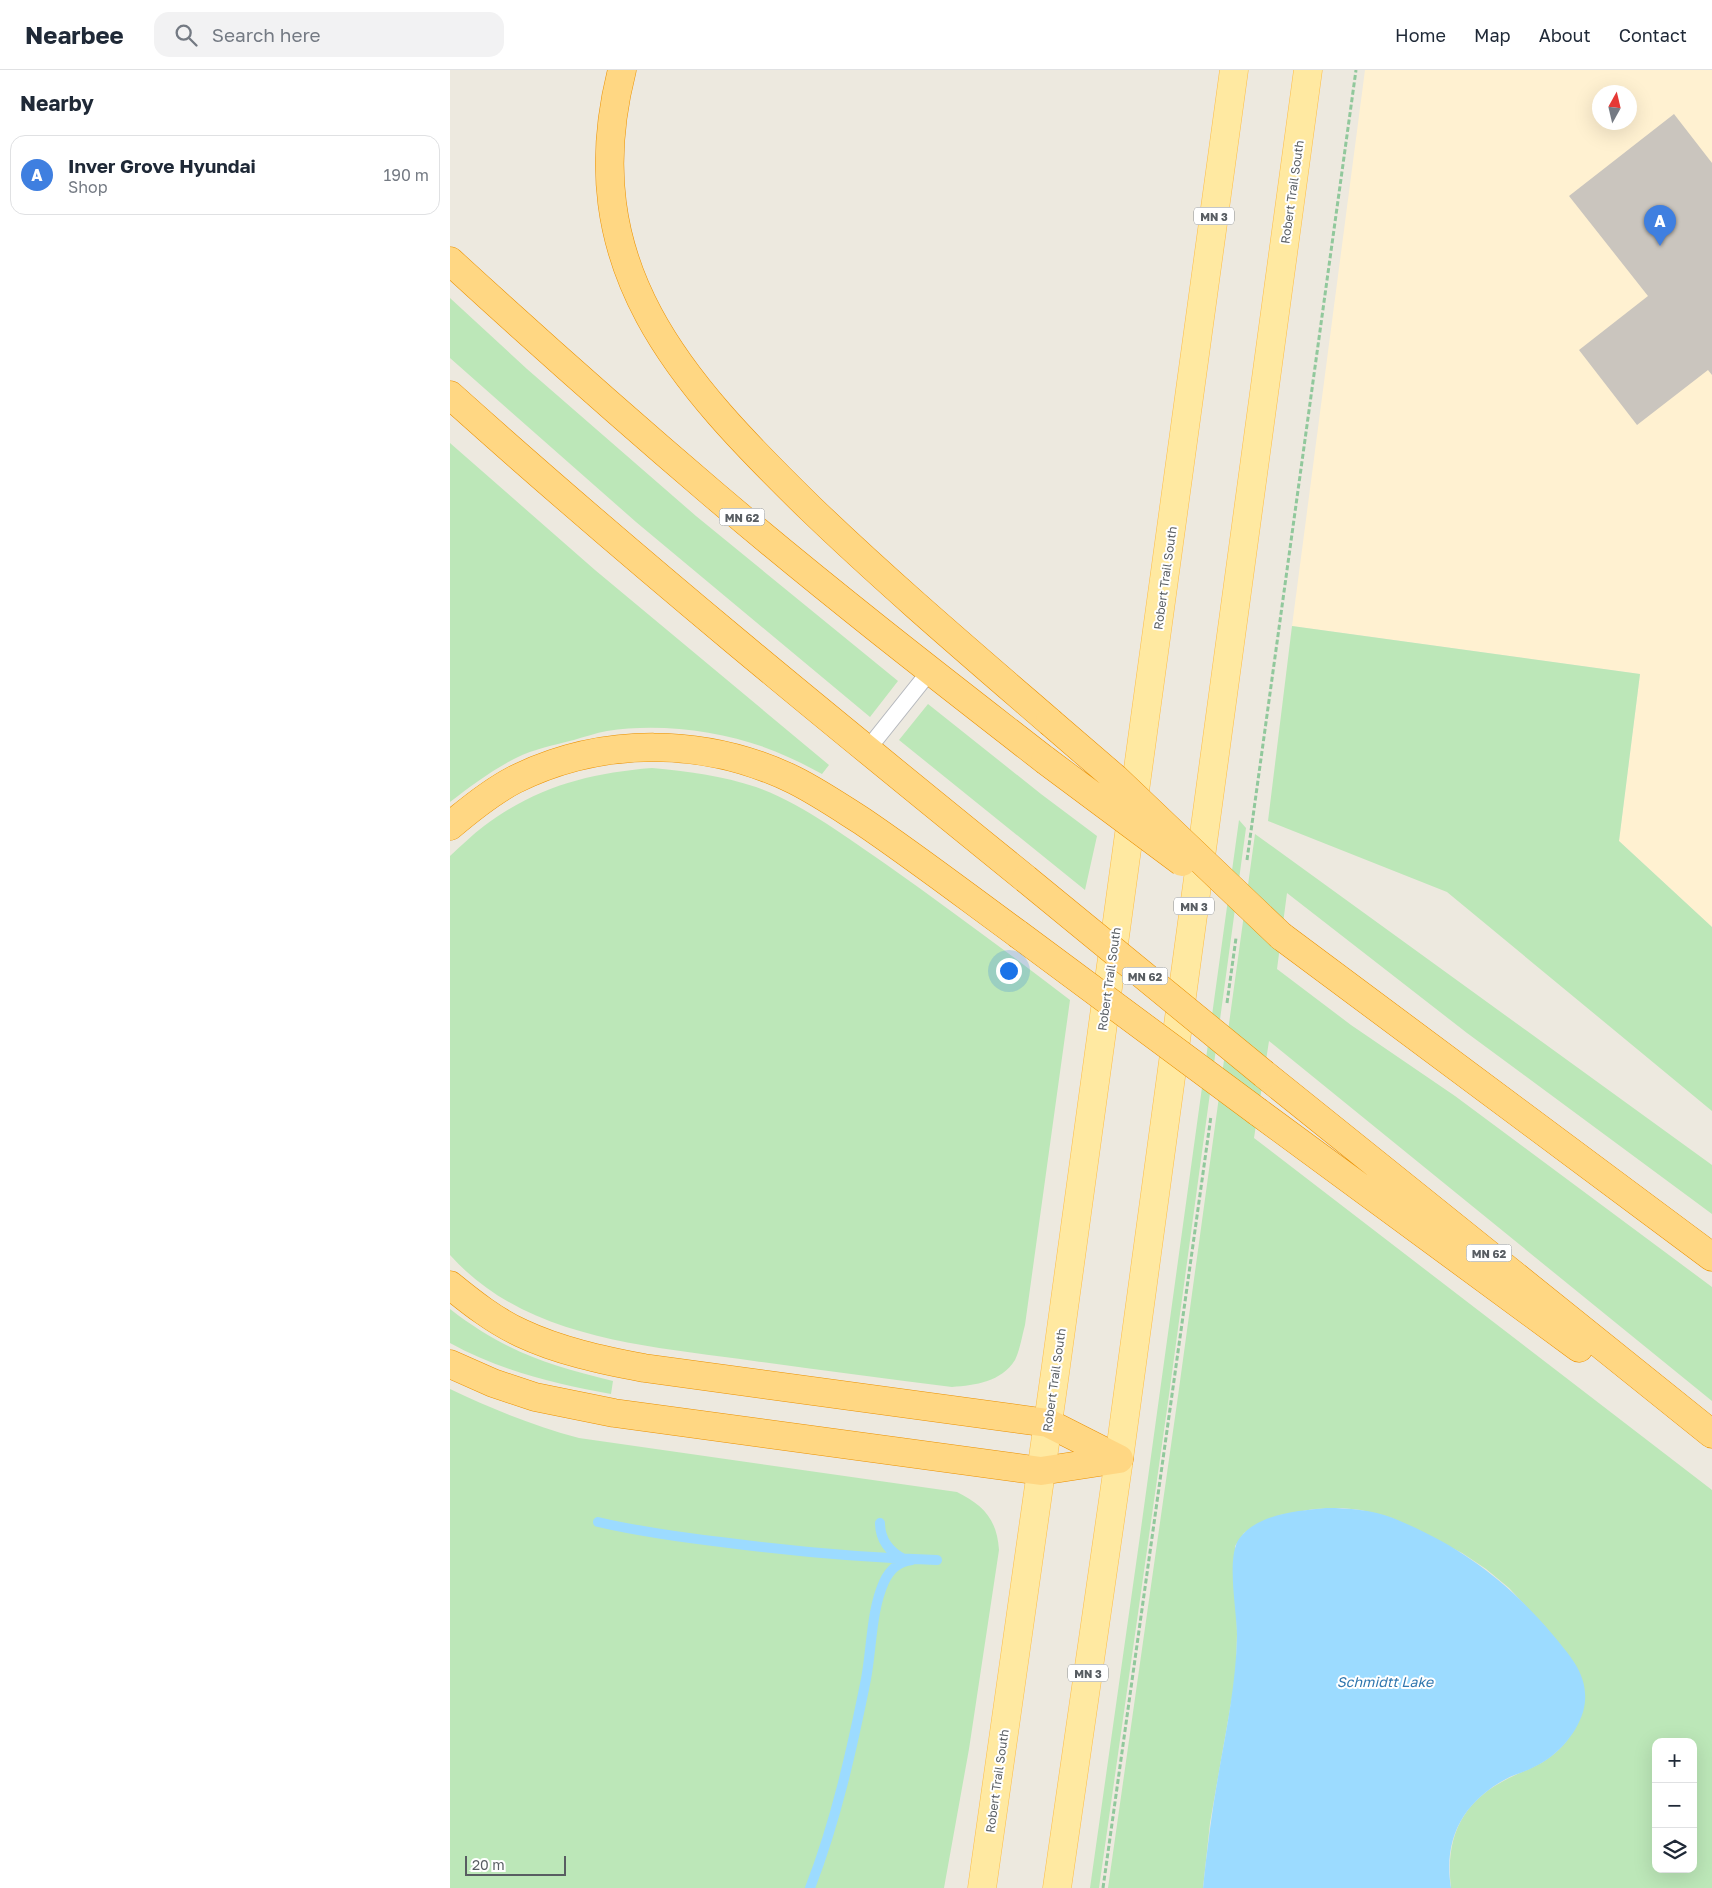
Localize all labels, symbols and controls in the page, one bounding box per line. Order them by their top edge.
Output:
search box [154,12,504,57]
text: Nearbee [25,20,124,49]
icon: search [172,21,200,49]
text: Search here [212,23,321,46]
text: Home [1395,24,1446,46]
text: Map [1474,24,1511,46]
text: About [1539,24,1591,46]
text: Contact [1619,24,1687,46]
north arrow [1592,85,1637,130]
text: Nearby [20,90,94,116]
street label: Robert Trail South [1277,139,1307,245]
text: Inver Grove Hyundai [68,154,256,177]
text: A [31,165,43,185]
text: 190 m [383,165,429,185]
text: Shop [68,177,108,197]
pin: A [1644,205,1676,246]
road number: MN 3 [1194,208,1234,224]
road number: MN 62 [720,508,764,526]
street label: Robert Trail South [1150,525,1180,631]
road number: MN 3 [1174,898,1214,914]
street label: Robert Trail South [1094,926,1124,1032]
your location [996,958,1022,984]
road number: MN 62 [1122,968,1168,984]
road number: MN 62 [1466,1244,1512,1262]
street label: Robert Trail South [1039,1327,1069,1433]
road number: MN 3 [1068,1665,1108,1682]
water label: Schmidtt Lake [1337,1673,1434,1690]
street label: Robert Trail South [982,1728,1012,1834]
map controls [1652,1738,1697,1873]
button: + [1652,1738,1697,1783]
button: − [1652,1783,1697,1828]
button: layers [1652,1828,1697,1873]
scale bar [465,1853,566,1876]
text: 20 m [472,1856,505,1873]

